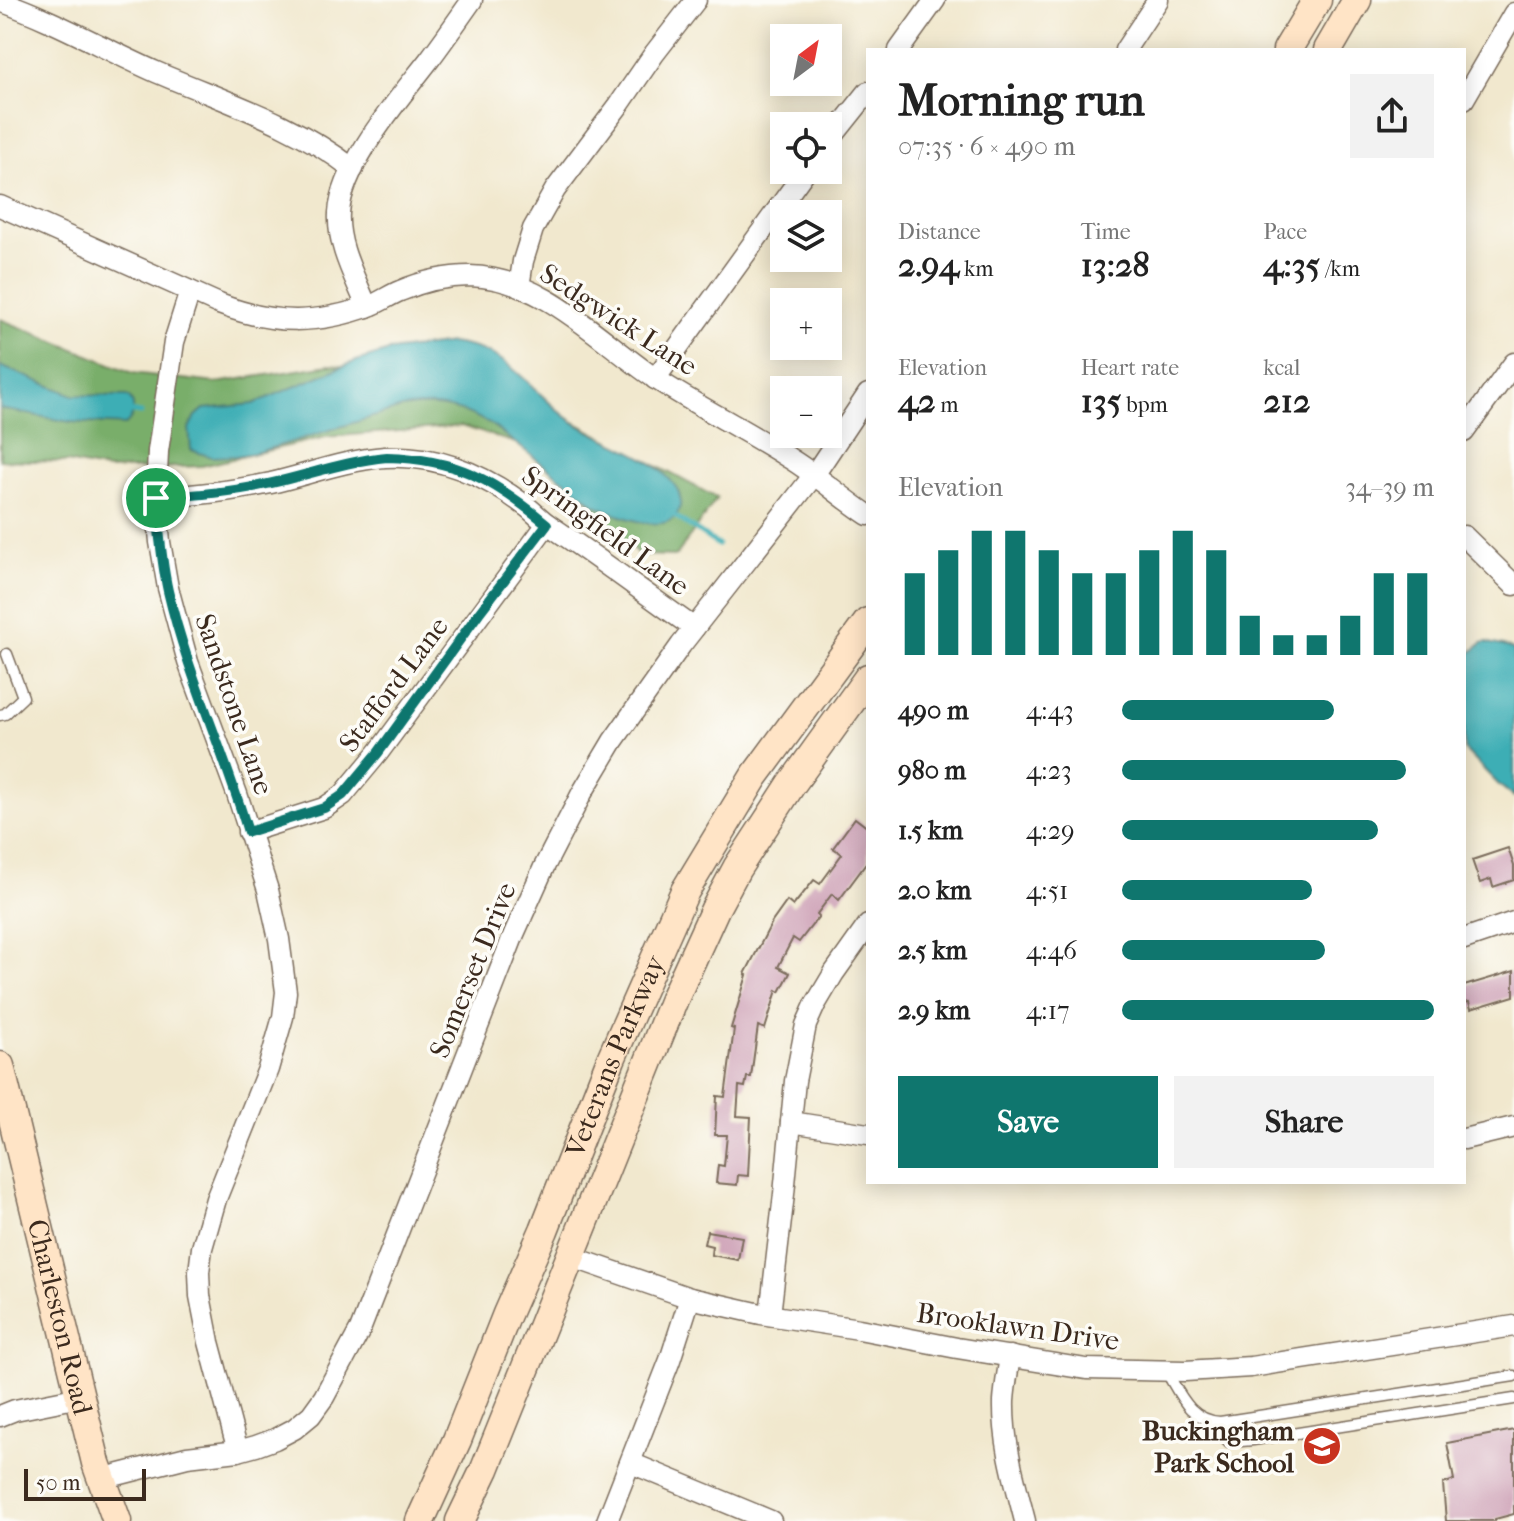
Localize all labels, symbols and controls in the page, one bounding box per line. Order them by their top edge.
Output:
north arrow [770,24,842,96]
map controls [770,24,842,448]
button: share [1350,74,1434,158]
text: Morning run [898,75,1145,126]
button: locate [770,112,842,184]
text: 07:35 · 6 × 490 m [898,131,1075,162]
button: layers [770,200,842,272]
text: Distance [898,219,981,245]
text: Time [1081,219,1131,245]
text: Pace [1263,219,1307,245]
text: 2.94 [898,245,959,285]
text: 13:28 [1081,245,1150,285]
text: 4:35 [1263,245,1320,285]
street label: Sedgwick Lane [534,256,704,383]
text: km [959,256,994,282]
text: /km [1320,256,1360,282]
button: + [770,288,842,360]
text: Elevation [898,355,987,381]
text: Heart rate [1081,355,1179,381]
text: kcal [1263,355,1300,381]
button: − [770,376,842,448]
text: 42 [898,381,936,421]
text: 135 [1081,381,1121,421]
text: 212 [1263,381,1310,421]
text: m [936,392,959,418]
text: bpm [1121,392,1168,418]
street label: Springfield Lane [516,459,696,602]
pin [122,464,190,532]
text: Elevation [898,472,1003,503]
text: 34–39 m [1345,472,1434,503]
icon: arrive [134,476,178,520]
street label: Sandstone Lane [188,609,281,799]
street label: Stafford Lane [332,610,455,758]
text: 490 m [898,695,969,726]
text: 4:43 [1026,695,1074,726]
text: 980 m [898,755,966,786]
text: 4:23 [1026,755,1072,786]
text: 1.5 km [898,815,963,846]
text: 4:29 [1026,815,1075,846]
text: 2.0 km [898,875,971,906]
text: 4:51 [1026,875,1068,906]
street label: Somerset Drive [422,878,523,1063]
text: 2.5 km [898,935,967,966]
text: 4:46 [1026,935,1077,966]
street label: Veterans Parkway [558,949,672,1163]
text: 2.9 km [898,995,970,1026]
text: 4:17 [1026,995,1069,1026]
button: Save [898,1076,1158,1168]
button: Share [1174,1076,1434,1168]
street label: Charleston Road [21,1216,100,1419]
street label: Brooklawn Drive [914,1296,1122,1357]
place label: Buckingham Park School [1142,1414,1295,1479]
school or university icon: Buckingham Park School [1301,1425,1343,1467]
scale bar [24,1465,146,1501]
text: 50 m [36,1470,81,1496]

